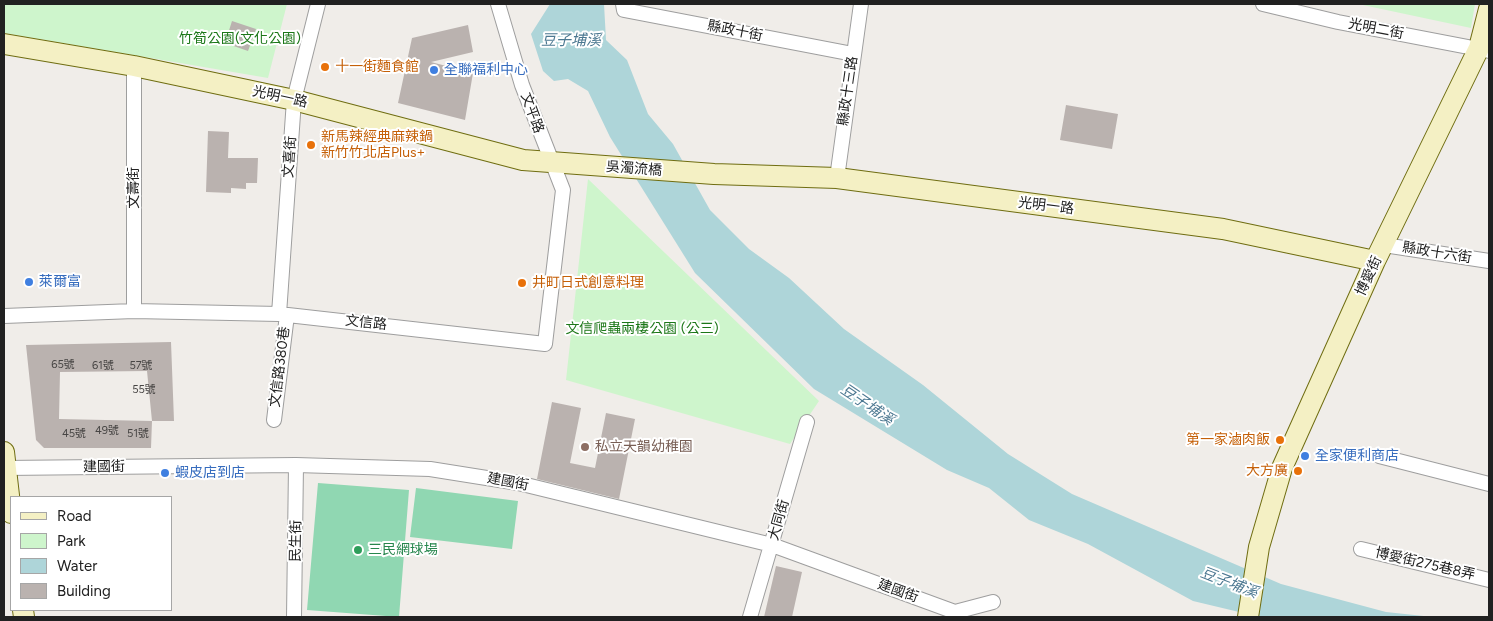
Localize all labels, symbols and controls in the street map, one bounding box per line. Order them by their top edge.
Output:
street label: 光明二街 [1347,15,1405,43]
street label: 縣政十街 [706,17,764,45]
park label: 竹筍公園(文化公園) [179,31,301,47]
water label: 豆子埔溪 [541,32,601,50]
street label: 縣政十三路 [835,55,861,127]
place label: 十一街麵食館 [335,59,419,75]
marker: 十一街麵食館 [319,61,331,73]
place label: 全聯福利中心 [444,62,528,78]
marker: 全聯福利中心 [428,64,440,76]
street label: 光明一路 [251,83,309,111]
street label: 文平路 [517,90,547,136]
place label: 新馬辣經典麻辣鍋 新竹竹北店Plus+ [321,129,433,162]
street label: 文喜街 [280,135,300,179]
marker: 新馬辣經典麻辣鍋 新竹竹北店Plus+ [305,139,317,151]
street label: 吳濁流橋 [605,159,663,179]
street label: 文壽街 [126,167,142,209]
street label: 光明一路 [1017,194,1075,218]
street label: 縣政十六街 [1401,239,1473,267]
street label: 博愛街 [1353,253,1385,299]
place label: 萊爾富 [39,274,81,290]
place label: 井町日式創意料理 [532,275,644,291]
marker: 萊爾富 [23,276,35,288]
marker: 井町日式創意料理 [516,277,528,289]
street label: 文信路 [344,312,388,334]
park label: 文信爬蟲兩棲公園 (公三) [565,321,719,337]
street label: 文信路380巷 [267,326,293,408]
house number: 65號 [51,358,75,372]
house number: 61號 [92,359,114,373]
house number: 57號 [129,359,153,373]
water label: 豆子埔溪 [837,381,897,429]
house number: 55號 [132,383,156,397]
house number: 49號 [95,424,119,438]
house number: 45號 [62,427,86,441]
house number: 51號 [127,427,149,441]
place label: 第一家滷肉飯 [1186,432,1270,448]
marker: 第一家滷肉飯 [1274,434,1286,446]
place label: 私立天韻幼稚園 [595,439,693,455]
marker: 私立天韻幼稚園 [579,441,591,453]
place label: 全家便利商店 [1315,448,1399,464]
marker: 全家便利商店 [1299,450,1311,462]
street label: 建國街 [83,458,125,476]
place label: 大方廣 [1246,463,1288,479]
place label: 蝦皮店到店 [175,465,245,481]
marker: 大方廣 [1292,465,1304,477]
marker: 蝦皮店到店 [159,467,171,479]
street label: 建國街 [486,470,530,494]
legend [10,496,172,611]
street label: 大同街 [765,497,793,543]
text: Road [57,507,92,525]
street label: 民生街 [287,520,305,562]
text: Park [57,532,86,550]
place label: 三民網球場 [368,542,438,558]
marker: 三民網球場 [352,544,364,556]
street label: 博愛街275巷8弄 [1373,544,1477,584]
text: Water [57,557,97,575]
water label: 豆子埔溪 [1198,564,1260,602]
street label: 建國街 [875,576,921,606]
text: Building [57,582,111,600]

